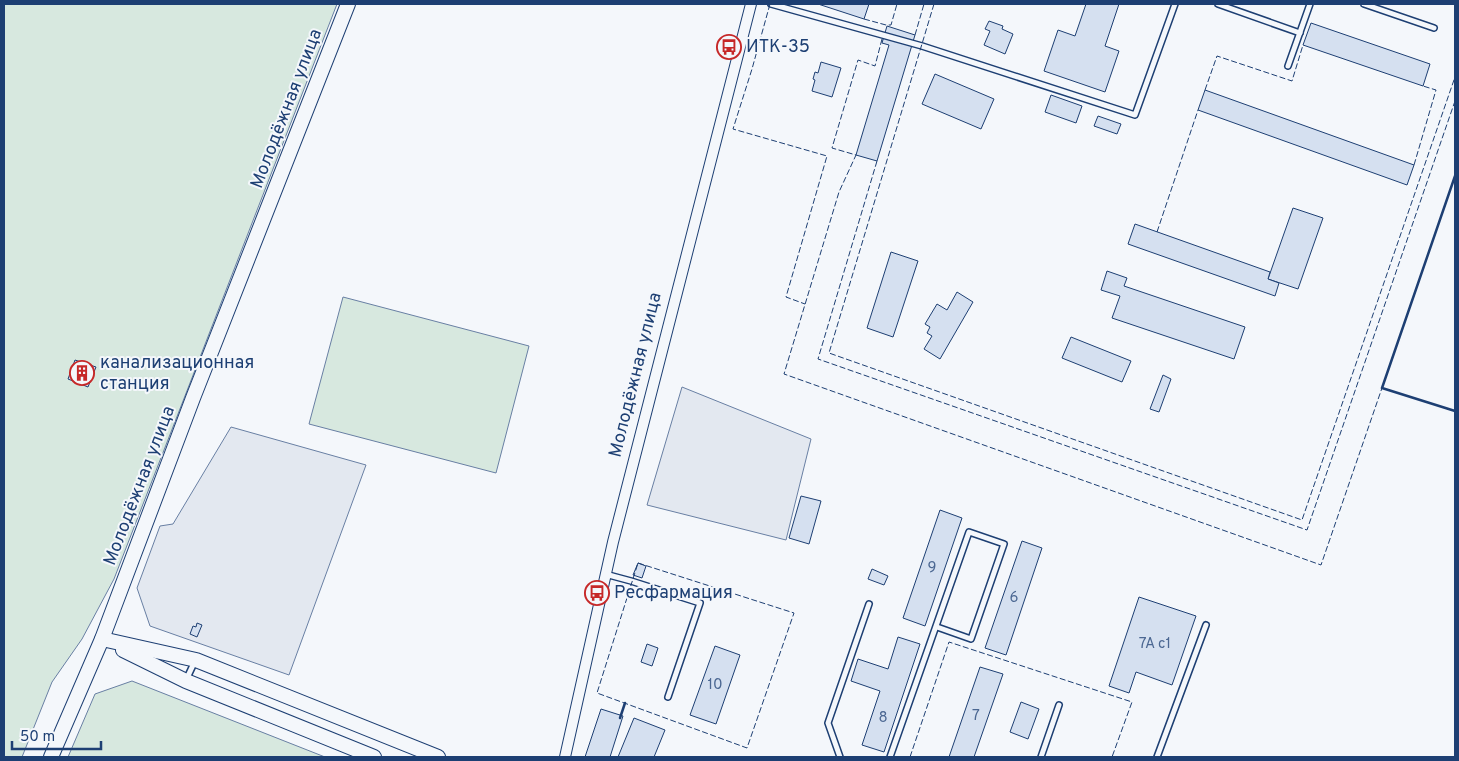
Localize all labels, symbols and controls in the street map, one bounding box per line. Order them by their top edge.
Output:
street label: Молодёжная улица [246,26,328,192]
bus stop icon: ИТК-35 [716,34,742,60]
place label: ИТК-35 [746,36,810,59]
street label: Молодёжная улица [604,290,668,460]
place label: канализационная станция [100,352,254,396]
building icon: канализационная станция [69,360,95,386]
street label: Молодёжная улица [99,403,181,569]
house number: 9 [928,559,936,578]
bus stop icon: Ресфармация [584,580,610,606]
place label: Ресфармация [614,582,733,605]
house number: 6 [1010,589,1019,608]
house number: 7А с1 [1139,635,1171,654]
house number: 10 [707,676,723,695]
house number: 7 [972,707,980,726]
house number: 8 [878,709,888,728]
scale bar [12,718,101,750]
text: 50 m [20,728,55,747]

